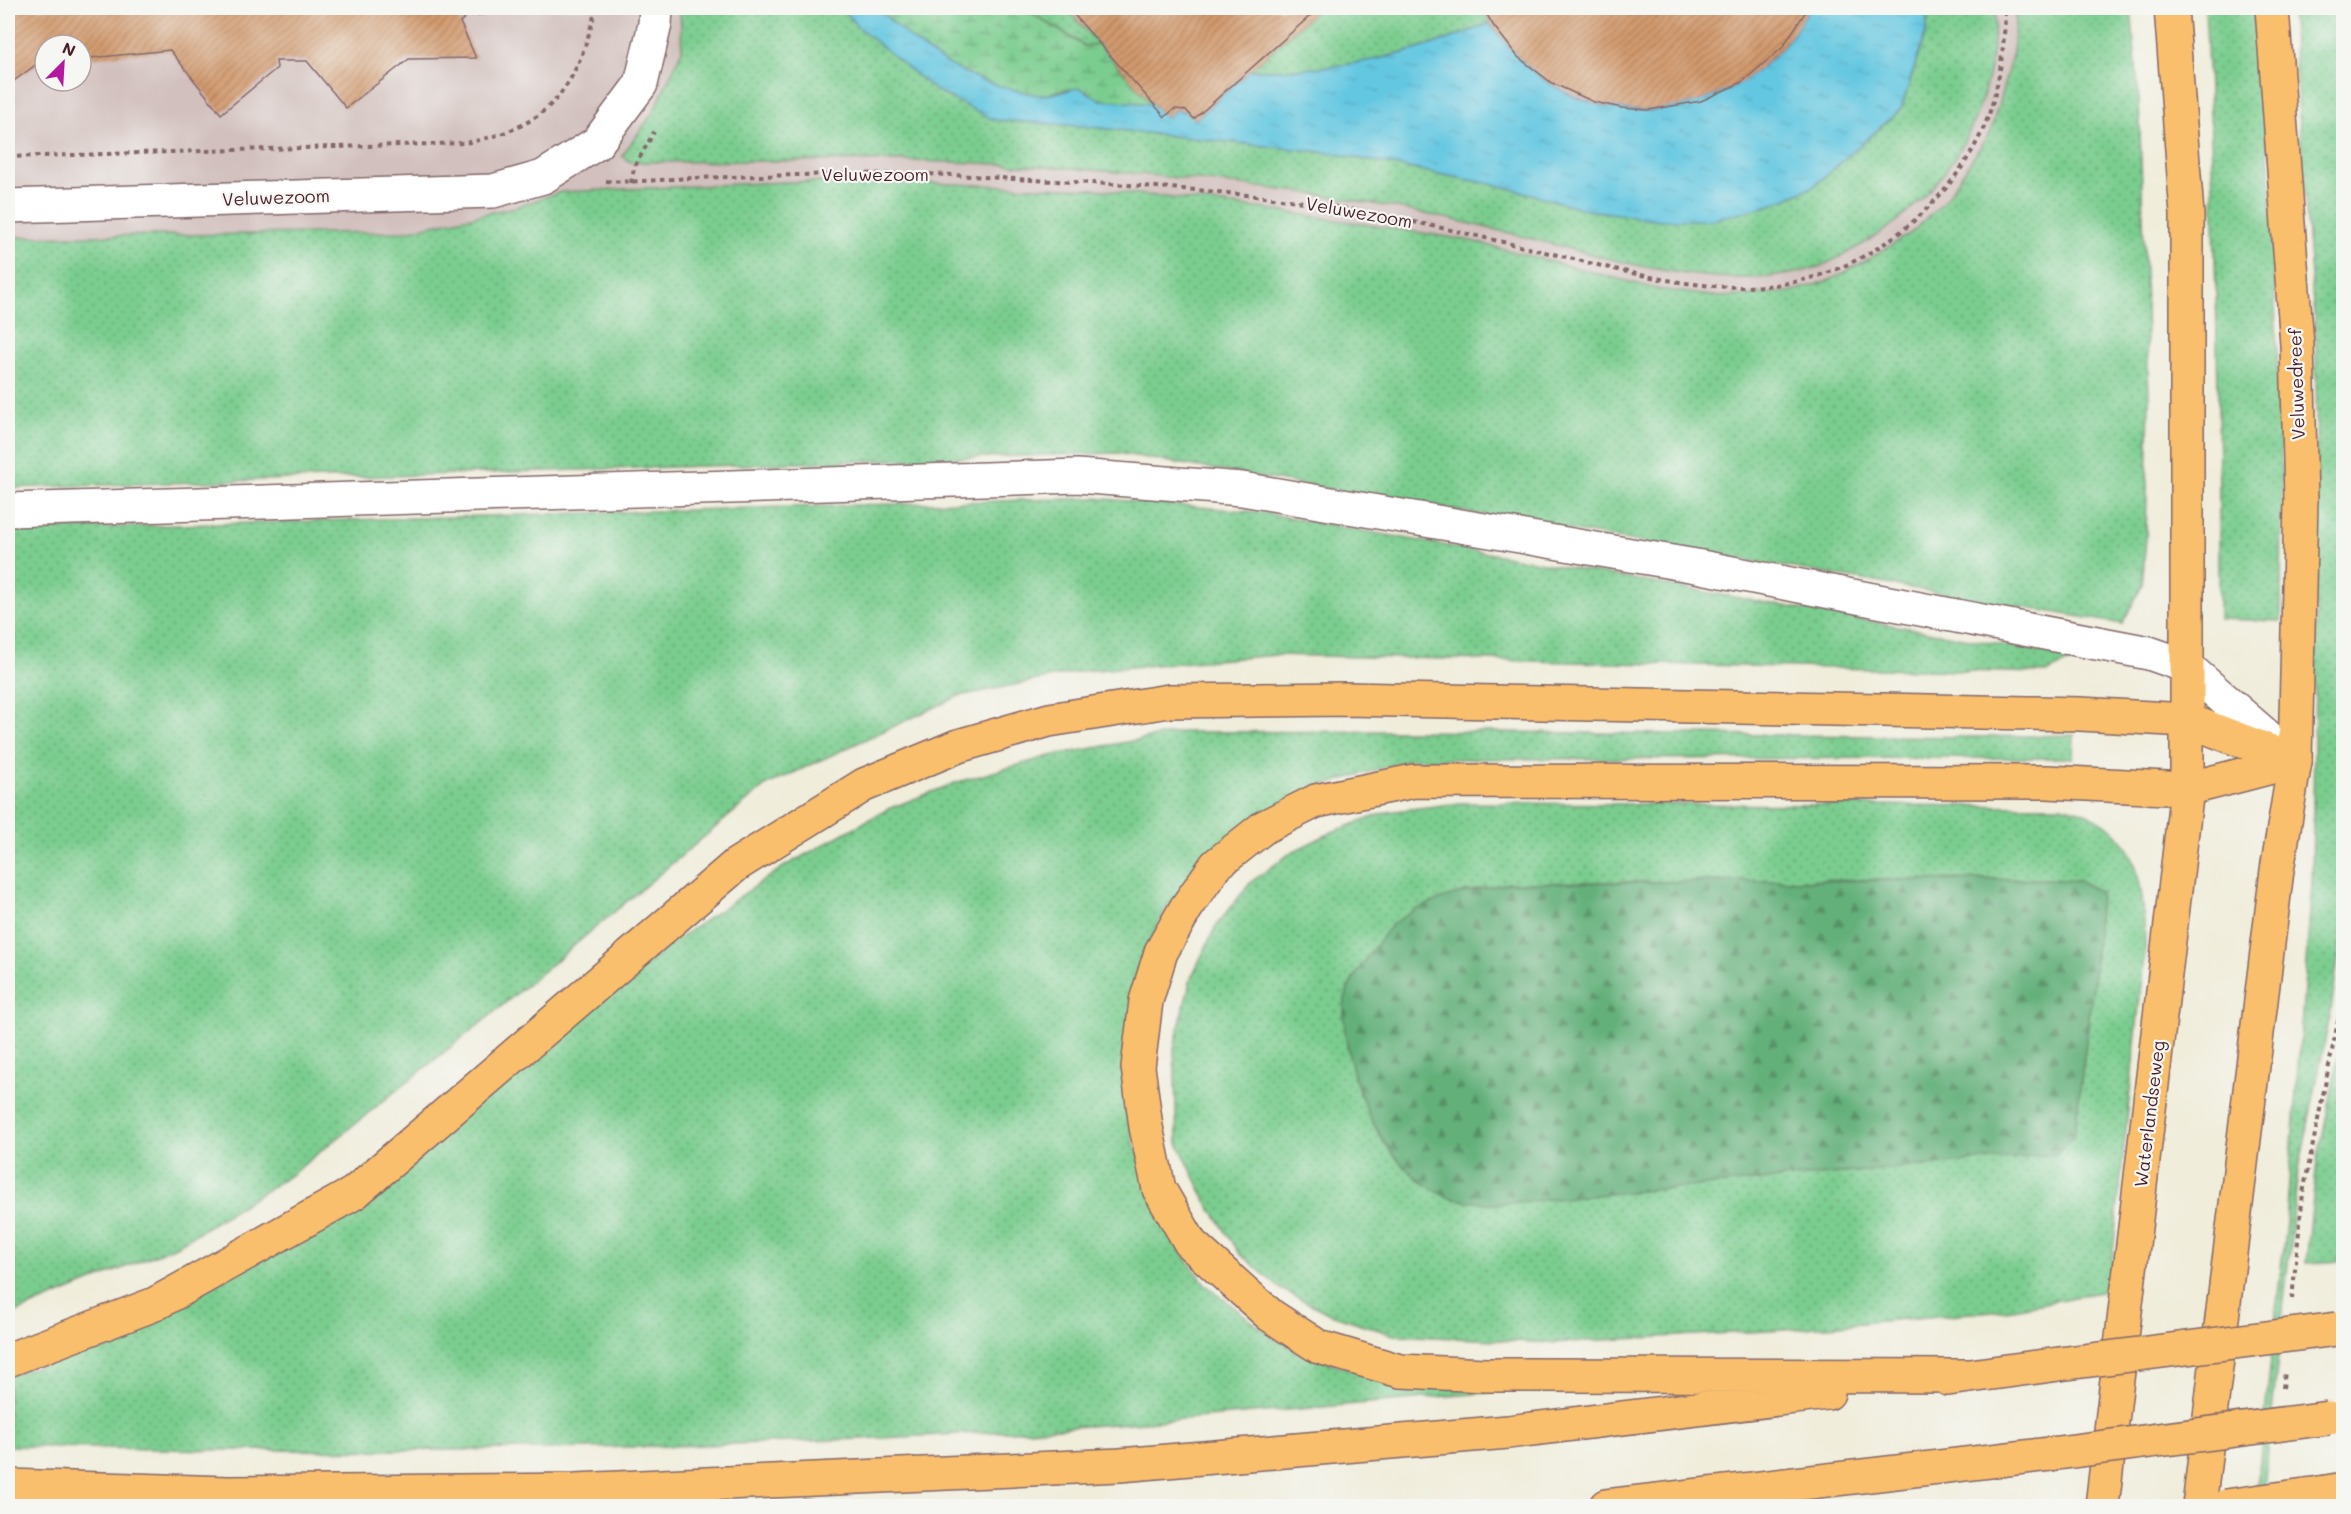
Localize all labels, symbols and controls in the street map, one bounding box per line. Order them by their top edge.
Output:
north arrow [33,33,93,93]
text: N [59,37,79,61]
street label: Veluwezoom [821,162,929,186]
street label: Veluwezoom [222,183,330,211]
street label: Veluwezoom [1304,191,1414,233]
street label: Veluwedreef [2282,327,2310,440]
street label: Waterlandseweg [2128,1039,2170,1189]

